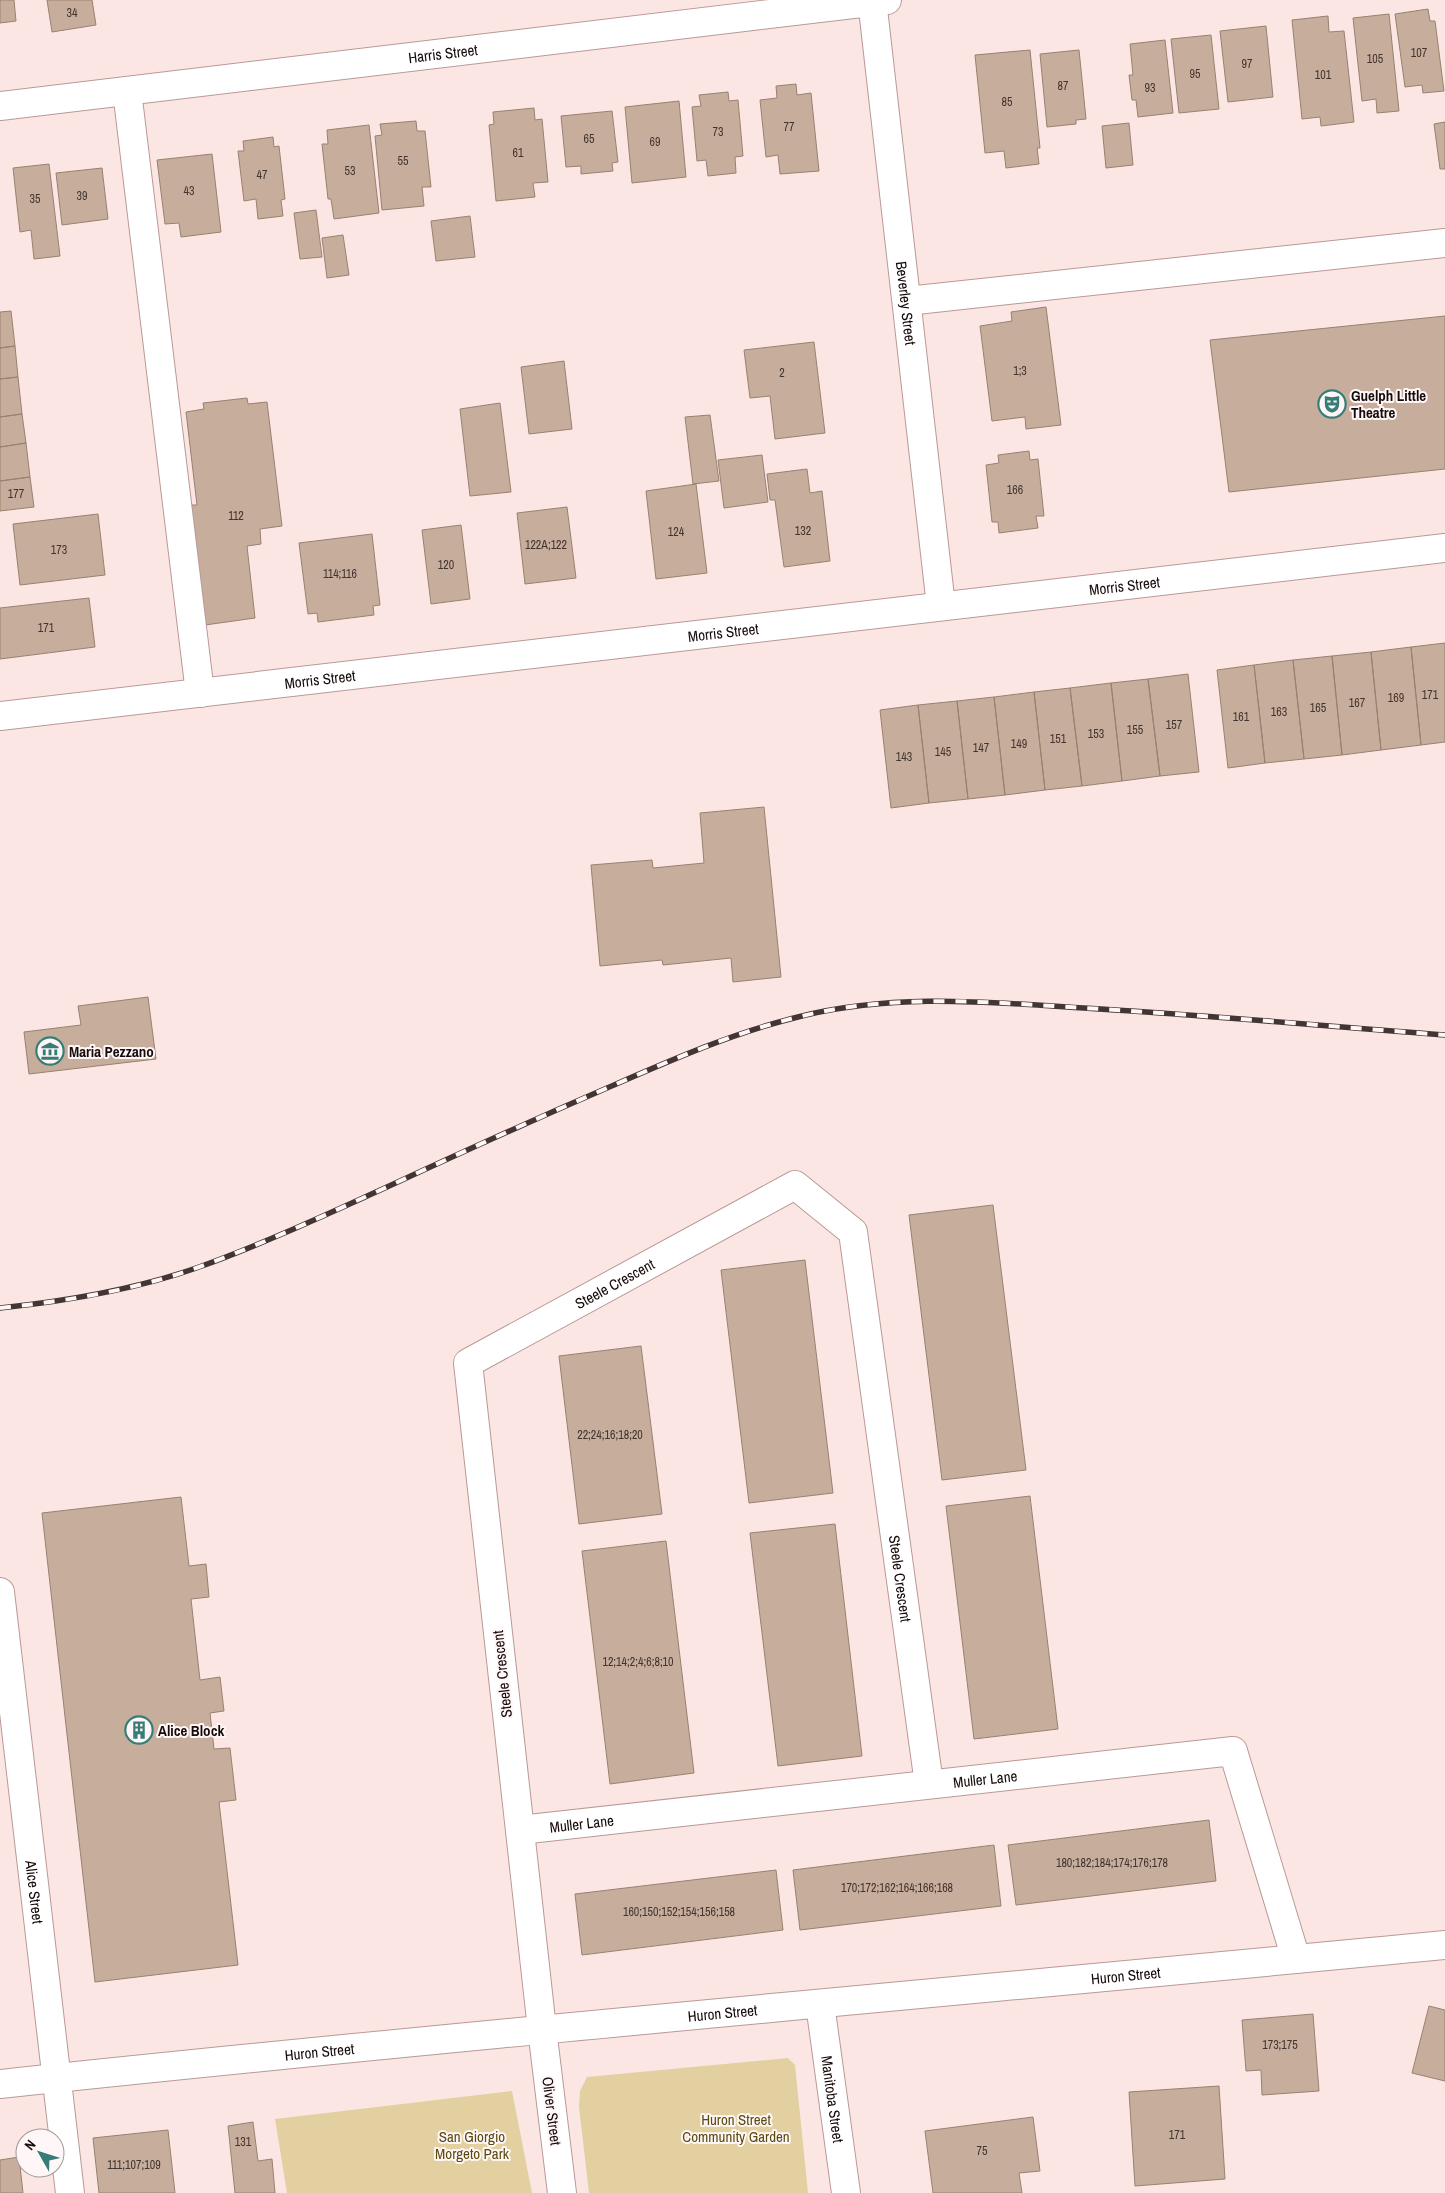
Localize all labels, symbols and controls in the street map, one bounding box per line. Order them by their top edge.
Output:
house number: 34 [67,5,78,21]
street label: Harris Street [407,38,479,68]
house number: 107 [1411,45,1428,61]
house number: 105 [1367,51,1384,67]
house number: 97 [1242,56,1253,72]
house number: 95 [1190,66,1201,82]
house number: 101 [1315,67,1332,83]
house number: 87 [1058,78,1069,94]
house number: 93 [1145,80,1155,96]
house number: 85 [1002,94,1013,110]
house number: 77 [784,119,795,135]
house number: 73 [713,124,723,140]
house number: 65 [584,131,595,147]
house number: 69 [650,134,660,150]
house number: 61 [513,145,524,161]
house number: 55 [398,153,409,169]
house number: 53 [345,163,355,179]
house number: 47 [257,167,268,183]
house number: 43 [184,183,194,199]
house number: 39 [77,188,87,204]
house number: 35 [30,191,41,207]
street label: Beverley Street [891,260,922,347]
house number: 1;3 [1013,363,1027,379]
house number: 2 [779,365,785,381]
place label: Guelph Little Theatre [1351,385,1426,423]
theatre icon: Guelph Little Theatre [1317,389,1347,419]
house number: 166 [1007,482,1023,498]
house number: 177 [8,486,25,502]
house number: 112 [228,508,244,524]
house number: 132 [795,523,811,539]
house number: 124 [668,524,685,540]
house number: 122A;122 [525,537,567,553]
house number: 173 [51,542,67,558]
house number: 120 [438,557,454,573]
house number: 114;116 [323,566,357,582]
street label: Morris Street [1088,571,1162,600]
street label: Morris Street [687,617,760,646]
house number: 171 [38,620,55,636]
street label: Morris Street [283,664,357,693]
house number: 171 [1422,687,1439,703]
house number: 169 [1388,690,1404,706]
house number: 167 [1349,695,1366,711]
house number: 165 [1310,700,1327,716]
house number: 163 [1271,704,1287,720]
house number: 161 [1233,709,1250,725]
house number: 157 [1166,717,1183,733]
house number: 155 [1127,722,1144,738]
house number: 153 [1088,726,1104,742]
house number: 151 [1050,731,1067,747]
house number: 149 [1011,736,1027,752]
house number: 147 [973,740,990,756]
house number: 145 [935,744,952,760]
house number: 143 [896,749,912,765]
museum icon: Maria Pezzano [35,1036,65,1066]
place label: Maria Pezzano [69,1041,154,1062]
street label: Steele Crescent [571,1253,658,1313]
house number: 22;24;16;18;20 [577,1427,643,1443]
street label: Steele Crescent [884,1534,917,1624]
street label: Steele Crescent [487,1629,517,1719]
house number: 12;14;2;4;6;8;10 [602,1654,674,1670]
building icon: Alice Block [124,1715,154,1745]
place label: Alice Block [158,1720,224,1741]
street label: Muller Lane [952,1764,1018,1792]
street label: Muller Lane [549,1809,615,1837]
house number: 180;182;184;174;176;178 [1056,1855,1168,1871]
street label: Alice Street [21,1858,49,1925]
house number: 170;172;162;164;166;168 [841,1880,953,1896]
house number: 160;150;152;154;156;158 [623,1904,735,1920]
street label: Huron Street [1090,1961,1162,1989]
street label: Huron Street [687,1999,759,2026]
street label: Huron Street [284,2037,356,2065]
house number: 173;175 [1262,2037,1298,2053]
street label: Manitoba Street [817,2054,850,2144]
street label: Oliver Street [537,2075,567,2147]
park label: Huron Street Community Garden [682,2109,790,2147]
park label: San Giorgio Morgeto Park [435,2126,510,2164]
house number: 171 [1169,2127,1186,2143]
north arrow [15,2128,65,2178]
house number: 131 [235,2134,252,2150]
text: N [20,2136,40,2154]
house number: 75 [977,2143,988,2159]
house number: 111;107;109 [107,2157,161,2173]

